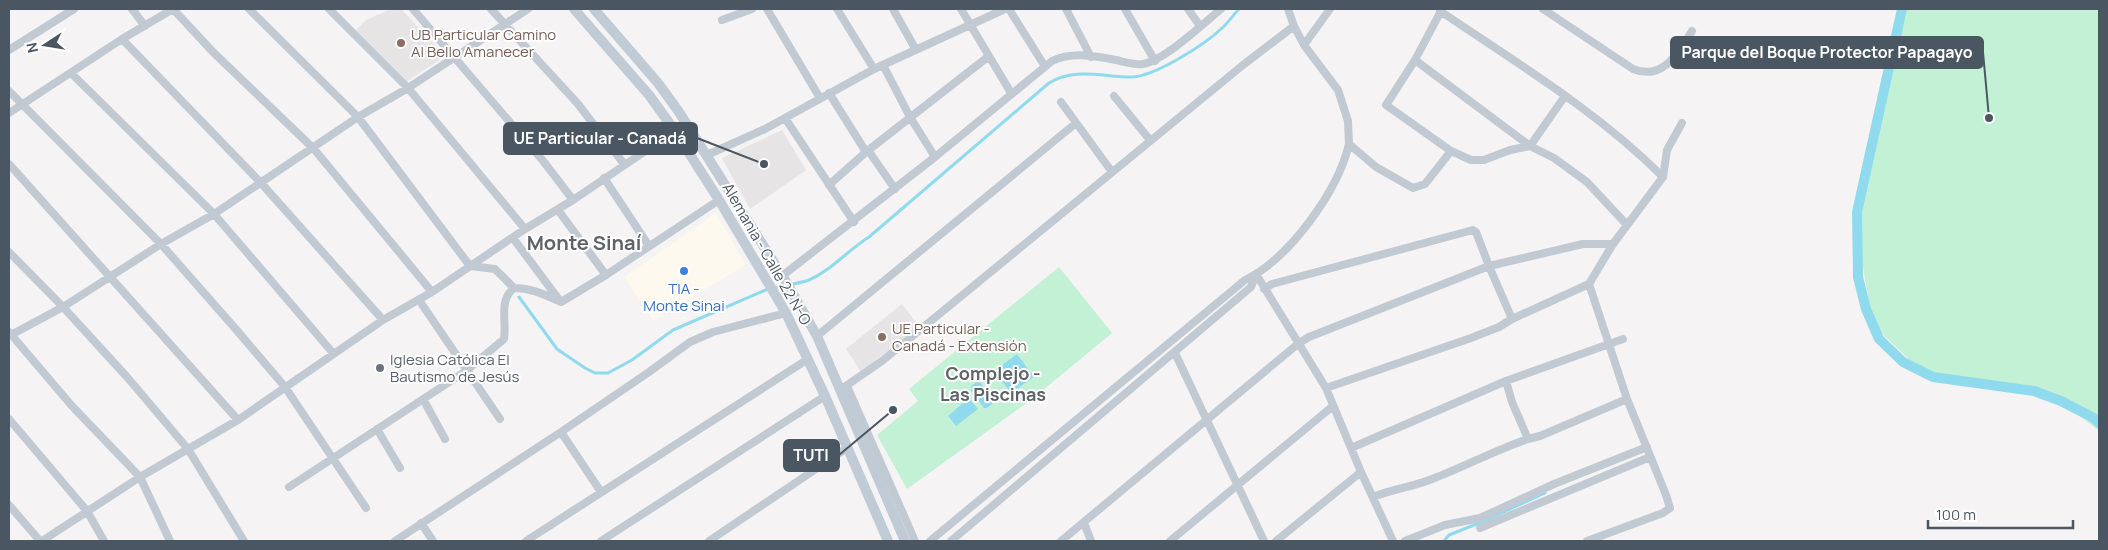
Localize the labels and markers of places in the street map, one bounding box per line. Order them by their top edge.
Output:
place label: UB Particular Camino Al Bello Amanecer [411,24,556,62]
marker: UB Particular Camino Al Bello Amanecer [395,37,407,49]
callout: Parque del Boque Protector Papagayo [1671,37,1983,68]
callout: UE Particular - Canadá [504,123,697,154]
marker: TIA - Monte Sinai [678,265,690,277]
place label: TIA - Monte Sinai [643,278,725,316]
place label: UE Particular - Canadá - Extensión [892,318,1027,356]
marker: UE Particular - Canadá - Extensión [876,331,888,343]
place label: Iglesia Católica El Bautismo de Jesús [390,349,520,387]
marker: Iglesia Católica El Bautismo de Jesús [374,362,386,374]
callout: TUTI [784,440,839,471]

